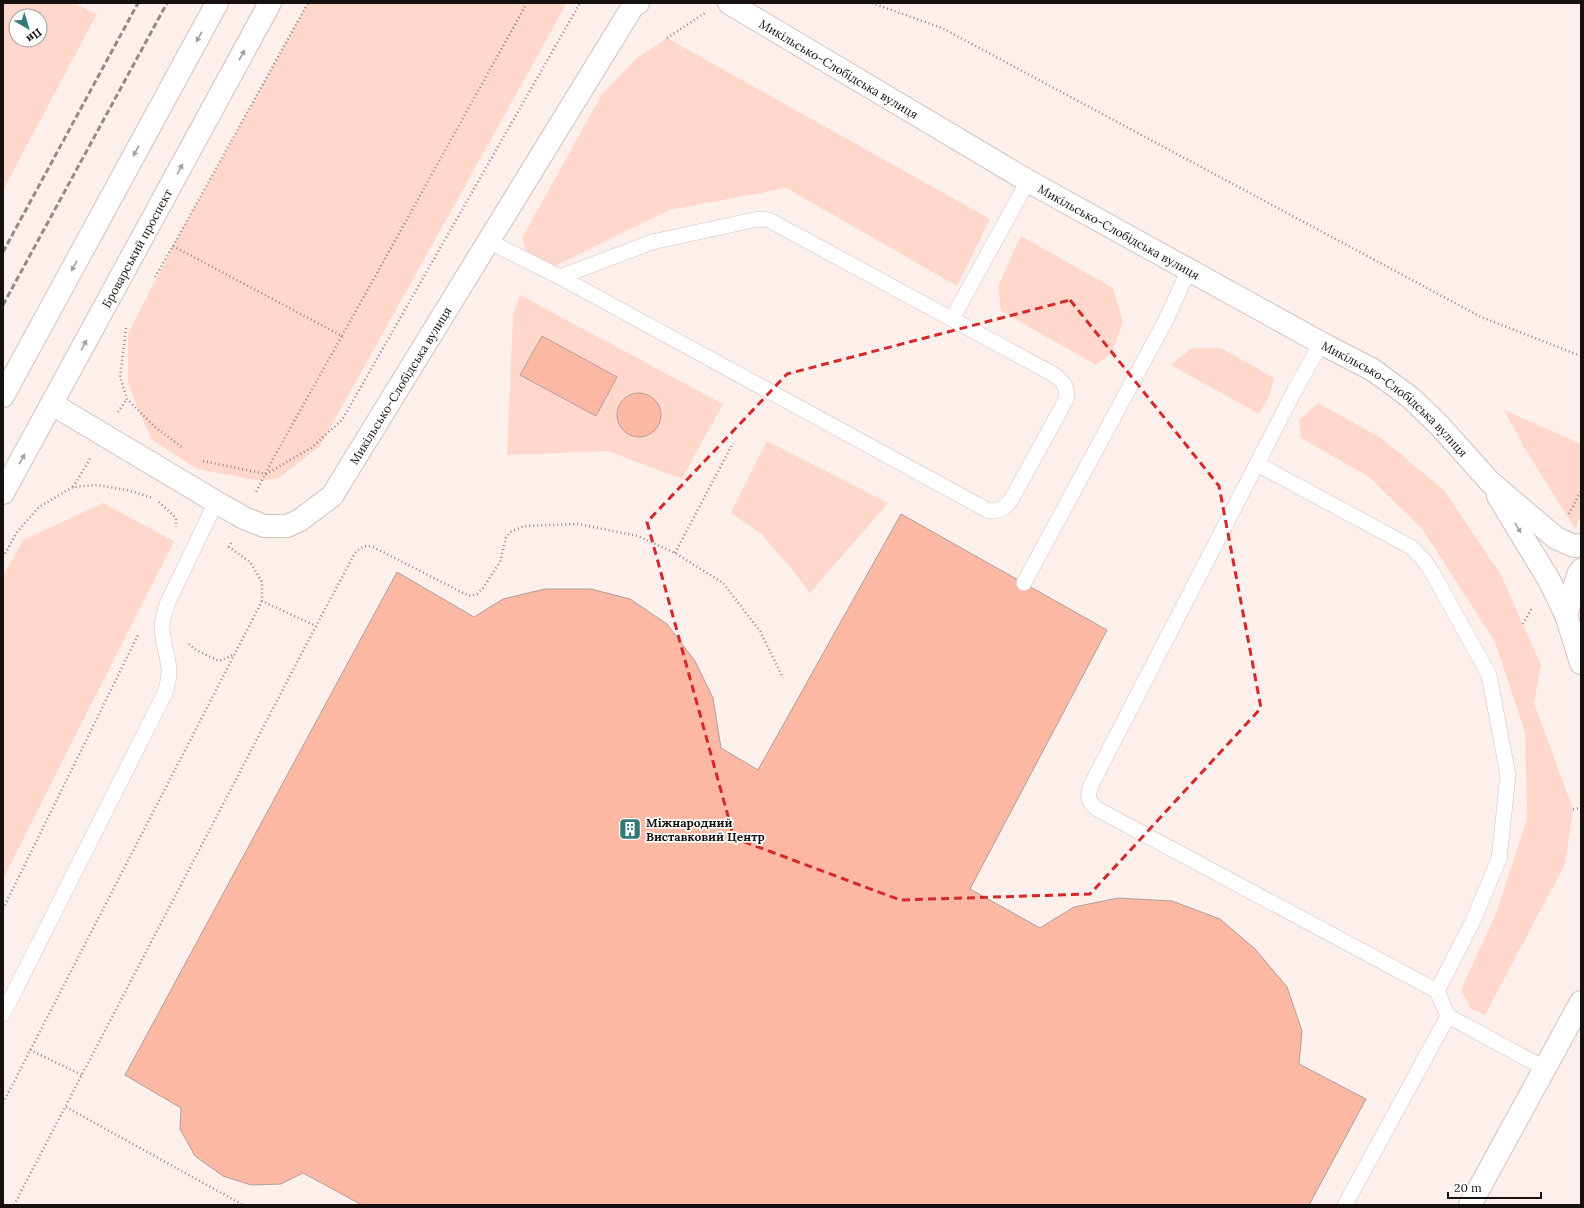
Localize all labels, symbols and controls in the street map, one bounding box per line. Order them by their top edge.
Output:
north arrow [8,8,48,48]
street label: Микільсько-Слобідська вулиця [757,15,921,122]
text: Пн [24,25,45,46]
one-way arrow [195,31,202,43]
one-way arrow [238,49,245,61]
one-way arrow [133,146,140,157]
one-way arrow [176,163,183,175]
street label: Микільсько-Слобідська вулиця [1036,181,1202,282]
street label: Броварський проспект [98,186,175,310]
one-way arrow [71,260,78,271]
street label: Микільсько-Слобідська вулиця [346,304,454,467]
street label: Микільсько-Слобідська вулиця [1319,337,1471,460]
one-way arrow [81,339,87,351]
one-way arrow [18,453,25,465]
one-way arrow [1514,523,1522,533]
place label: Міжнародний Виставковий Центр [646,815,765,844]
building icon: Міжнародний Виставковий Центр [617,816,643,842]
scale bar [1448,1174,1541,1200]
text: 20 m [1454,1180,1482,1195]

